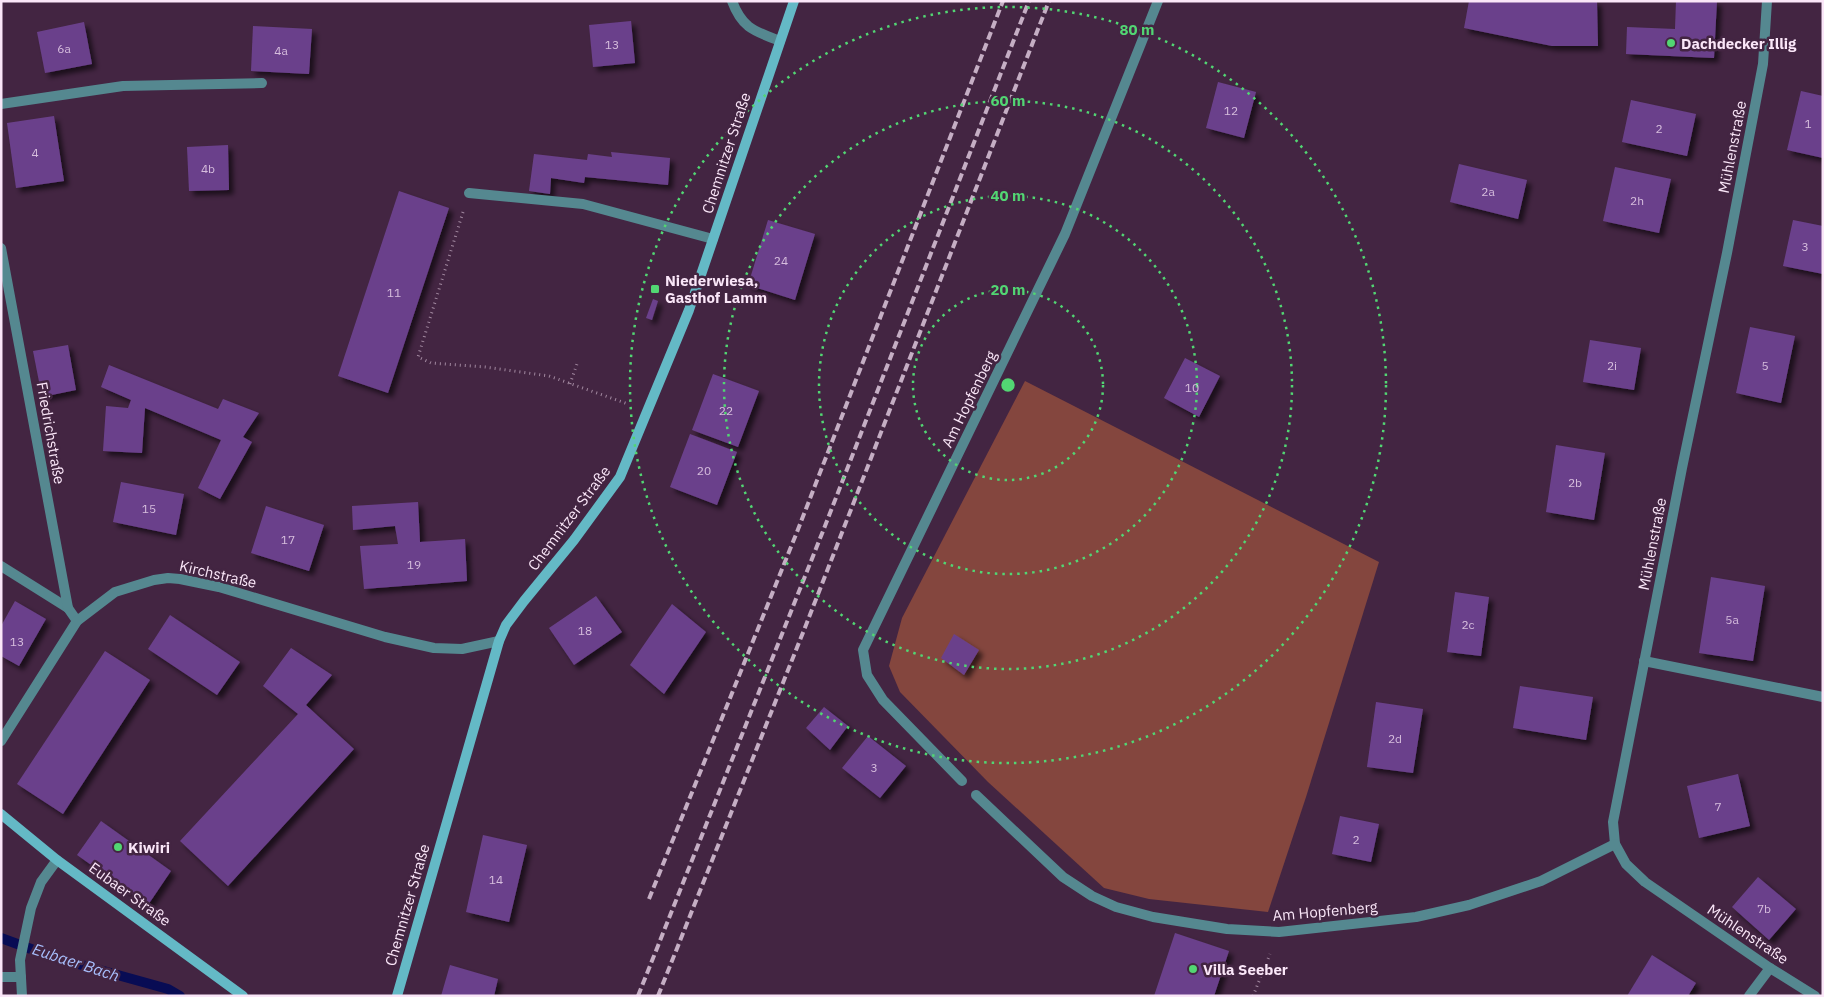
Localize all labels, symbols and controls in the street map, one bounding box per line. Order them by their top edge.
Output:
text: 80 m [1120,20,1154,39]
place label: Dachdecker Illig [1681,34,1797,53]
house number: 13 [605,37,619,52]
marker: Dachdecker Illig [1665,37,1677,49]
house number: 6a [57,41,71,56]
house number: 4a [274,43,288,58]
street label: Chemnitzer Straße [697,90,755,216]
text: 60 m [991,91,1025,110]
street label: Mühlenstraße [1714,99,1750,195]
house number: 12 [1224,103,1238,118]
house number: 1 [1804,116,1812,131]
house number: 2 [1655,121,1663,136]
house number: 4 [31,145,39,160]
house number: 4b [201,161,215,176]
house number: 2a [1481,184,1495,199]
text: 40 m [991,186,1025,205]
house number: 2h [1630,193,1644,208]
house number: 3 [1801,239,1809,254]
house number: 24 [774,253,788,268]
place label: Niederwiesa, Gasthof Lamm [665,271,767,307]
text: 20 m [991,280,1025,299]
marker: Niederwiesa, Gasthof Lamm [649,283,661,295]
house number: 11 [387,285,401,300]
street label: Am Hopfenberg [937,347,1001,451]
house number: 2i [1607,358,1617,373]
house number: 5 [1761,358,1769,373]
centre of rings [999,376,1017,394]
street label: Friedrichstraße [33,380,69,486]
house number: 10 [1185,380,1199,395]
house number: 22 [719,403,733,418]
street label: Chemnitzer Straße [523,462,615,574]
house number: 20 [697,463,711,478]
house number: 2b [1568,475,1582,490]
street label: Mühlenstraße [1634,496,1670,592]
house number: 15 [142,501,156,516]
house number: 17 [281,532,295,547]
street label: Kirchstraße [178,556,258,592]
house number: 19 [407,557,421,572]
house number: 5a [1725,612,1739,627]
house number: 2c [1461,617,1475,632]
house number: 18 [578,623,592,638]
house number: 13 [10,634,24,649]
house number: 2d [1388,731,1402,746]
house number: 3 [870,760,878,775]
house number: 7 [1714,799,1722,814]
house number: 2 [1352,832,1360,847]
place label: Kiwiri [128,838,170,857]
marker: Kiwiri [112,841,124,853]
street label: Chemnitzer Straße [380,842,434,968]
street label: Eubaer Straße [85,858,175,930]
house number: 14 [489,872,503,887]
street label: Am Hopfenberg [1272,897,1378,925]
street label: Mühlenstraße [1704,900,1792,968]
house number: 7b [1757,901,1771,916]
water label: Eubaer Bach [30,939,122,985]
place label: Villa Seeber [1203,960,1288,979]
marker: Villa Seeber [1187,963,1199,975]

